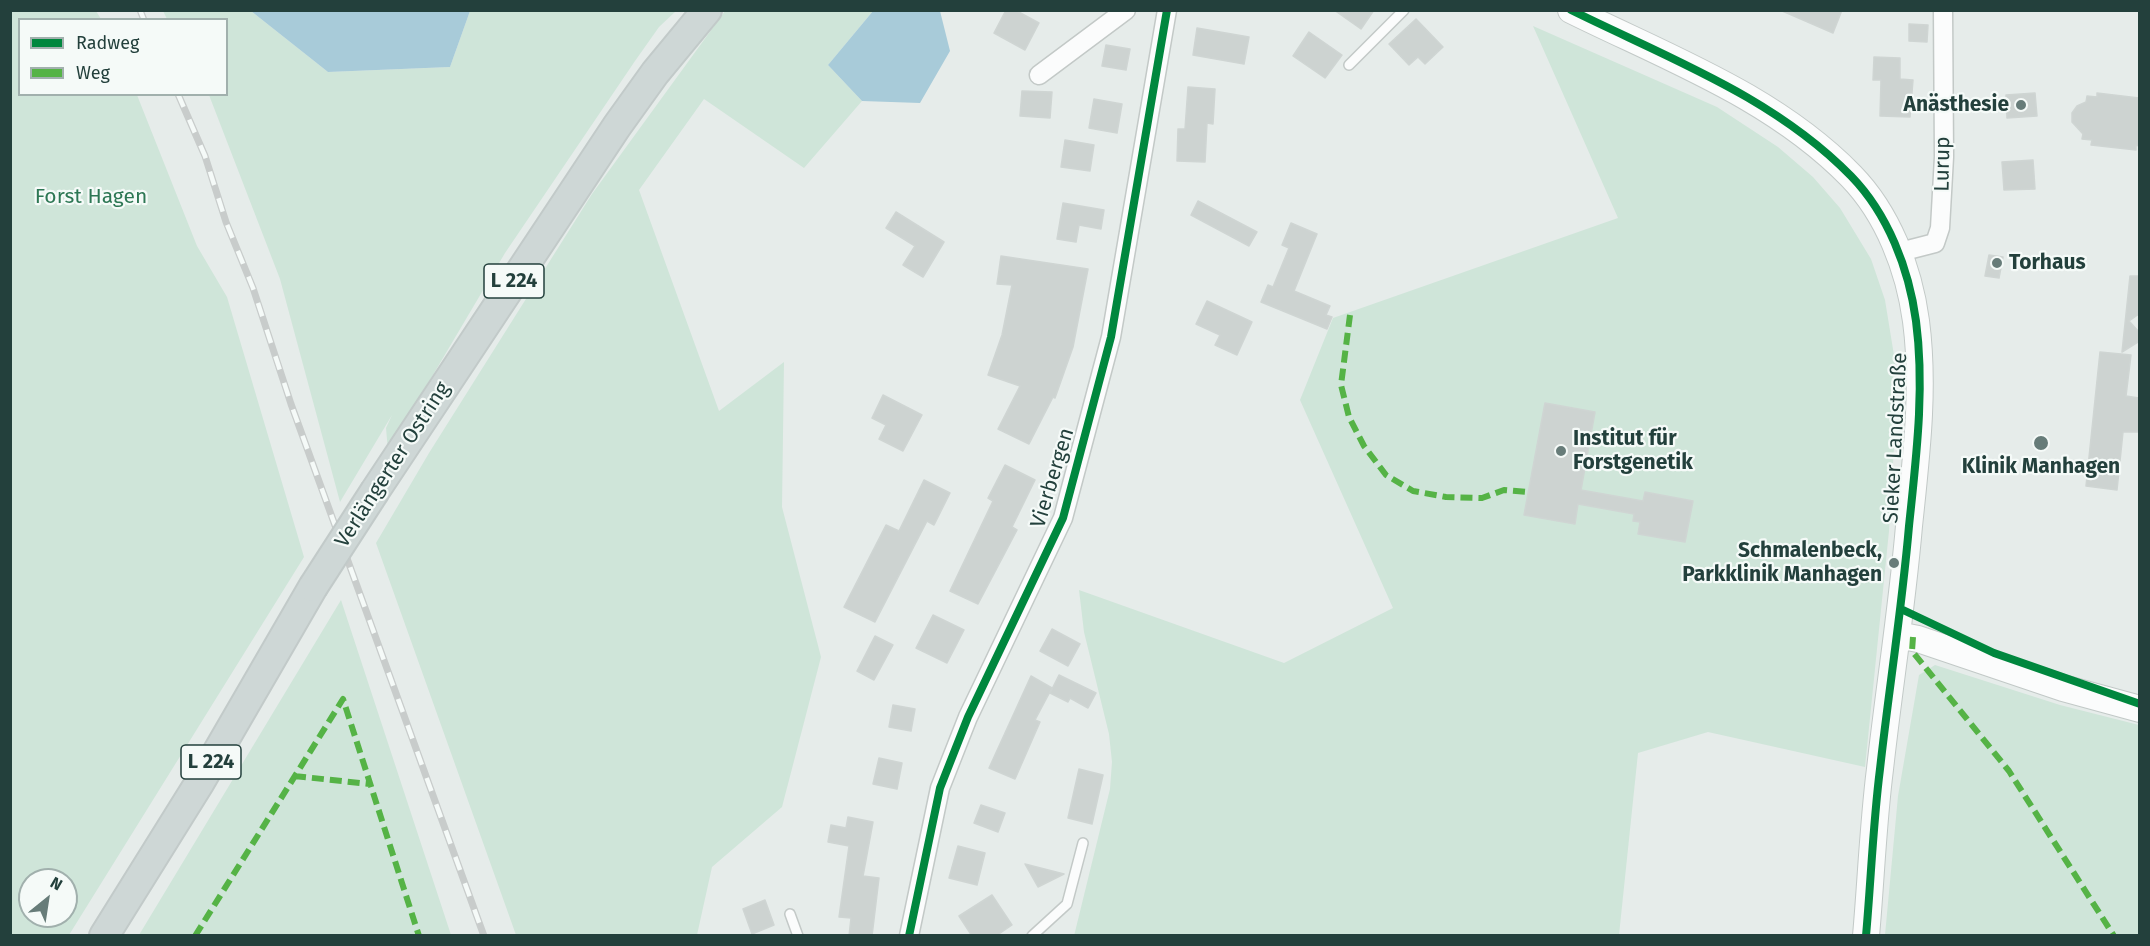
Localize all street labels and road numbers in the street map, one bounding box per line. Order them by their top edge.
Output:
street label: Lurup [1930,136,1956,192]
road number: L 224 [484,264,544,298]
street label: Sieker Landstraße [1879,352,1913,524]
street label: Verlängerter Ostring [330,378,456,552]
street label: Vierbergen [1026,425,1080,531]
road number: L 224 [181,745,241,779]

